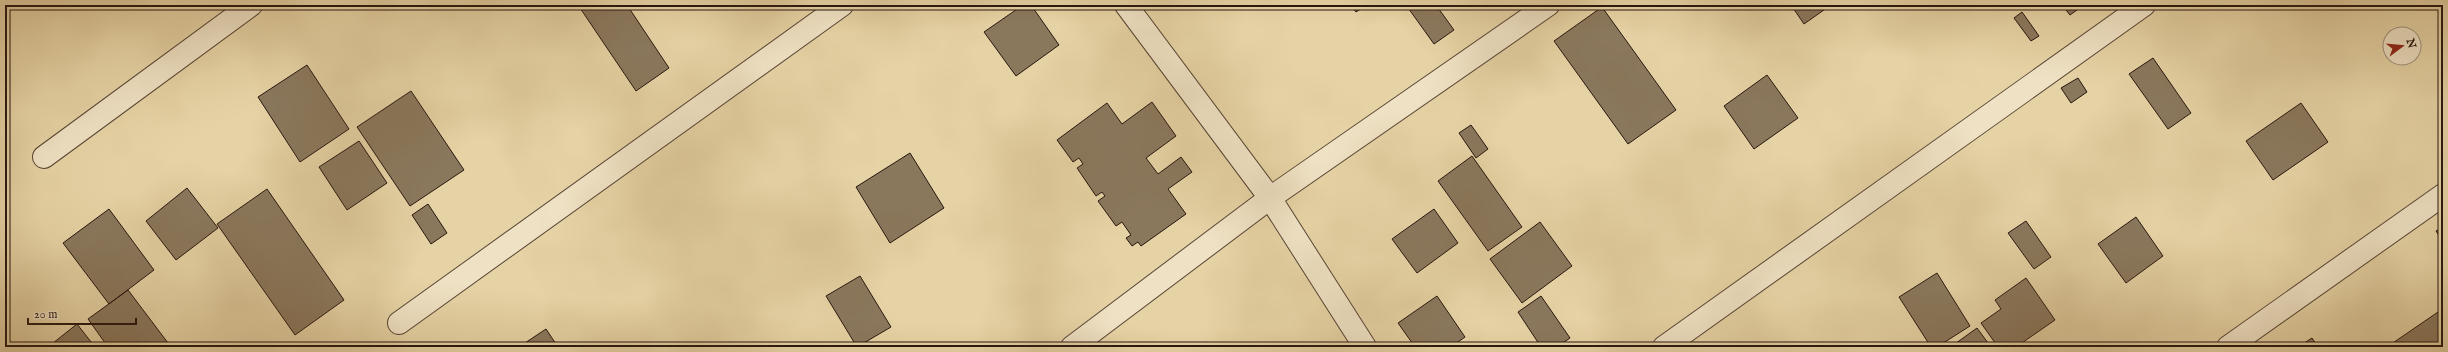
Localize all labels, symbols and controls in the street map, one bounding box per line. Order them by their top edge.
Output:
north arrow [2382,26,2422,66]
text: N [2402,36,2419,50]
scale bar [28,300,136,326]
text: 20 m [34,307,57,322]

